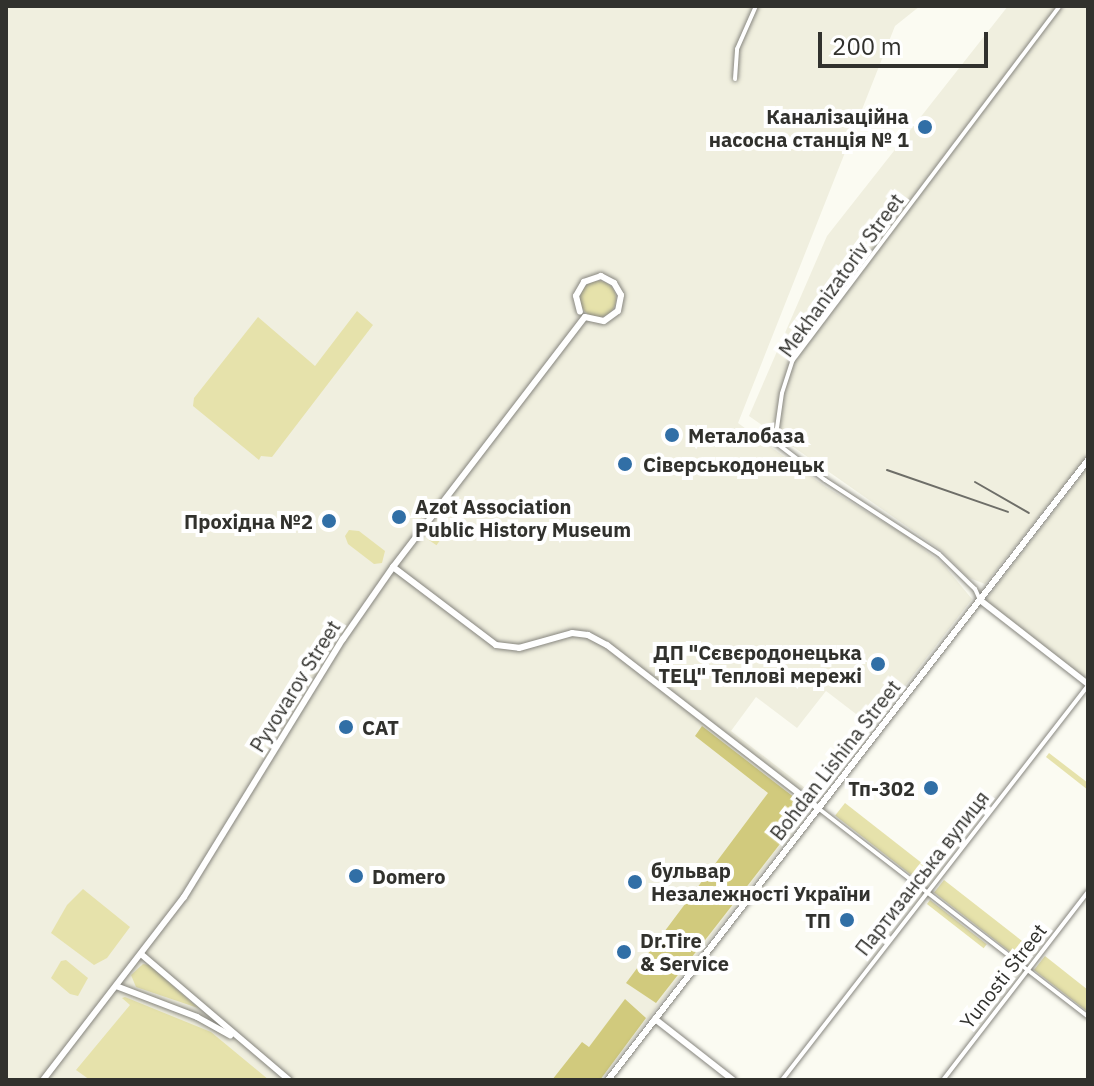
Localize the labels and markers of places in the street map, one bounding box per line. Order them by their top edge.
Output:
place label: Каналізаційна насосна станція № 1 [709,104,909,151]
marker: Каналізаційна насосна станція № 1 [916,118,934,136]
place label: Металобаза [688,423,805,447]
marker: Металобаза [663,426,681,444]
place label: Сіверськодонецьк [643,452,824,476]
marker: Сіверськодонецьк [614,453,636,475]
place label: Azot Association Public History Museum [415,494,631,541]
marker: Azot Association Public History Museum [390,508,408,526]
place label: Прохідна №2 [184,509,313,533]
marker: Прохідна №2 [320,512,338,530]
place label: ДП "Сєвєродонецька ТЕЦ" Теплові мережі [653,640,862,687]
marker: ДП "Сєвєродонецька ТЕЦ" Теплові мережі [869,655,887,673]
place label: CAT [362,715,399,739]
marker: CAT [337,718,355,736]
place label: Тп-302 [848,776,915,800]
marker: Тп-302 [922,779,940,797]
place label: бульвар Незалежності України [651,858,871,905]
place label: Domero [372,864,446,888]
marker: Domero [347,867,365,885]
marker: бульвар Незалежності України [626,873,644,891]
place label: ТП [805,908,831,932]
marker: ТП [838,911,856,929]
place label: Dr.Tire & Service [640,928,729,975]
marker: Dr.Tire & Service [615,943,633,961]

